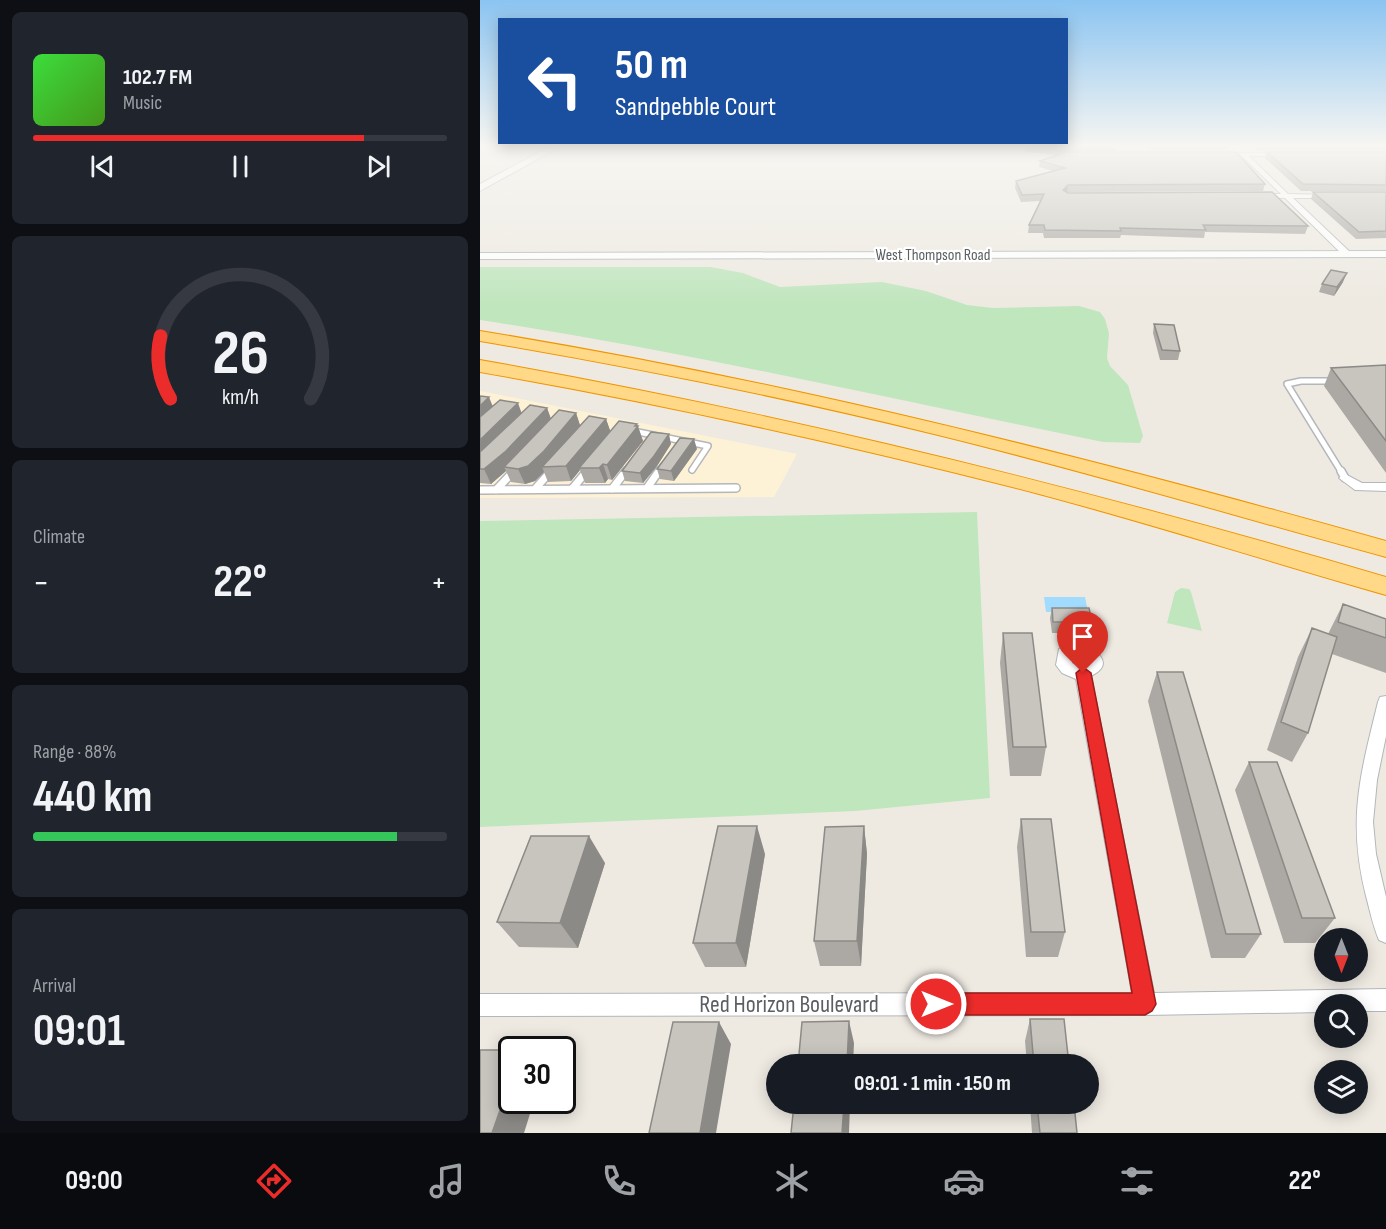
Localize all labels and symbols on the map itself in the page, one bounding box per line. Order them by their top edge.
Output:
street label: West Thompson Road [876,246,990,265]
pin [1057,611,1108,673]
north arrow [1314,928,1368,982]
position arrow [904,972,968,1036]
street label: Red Horizon Boulevard [699,990,879,1019]
speed limit sign: 30 [498,1036,576,1114]

